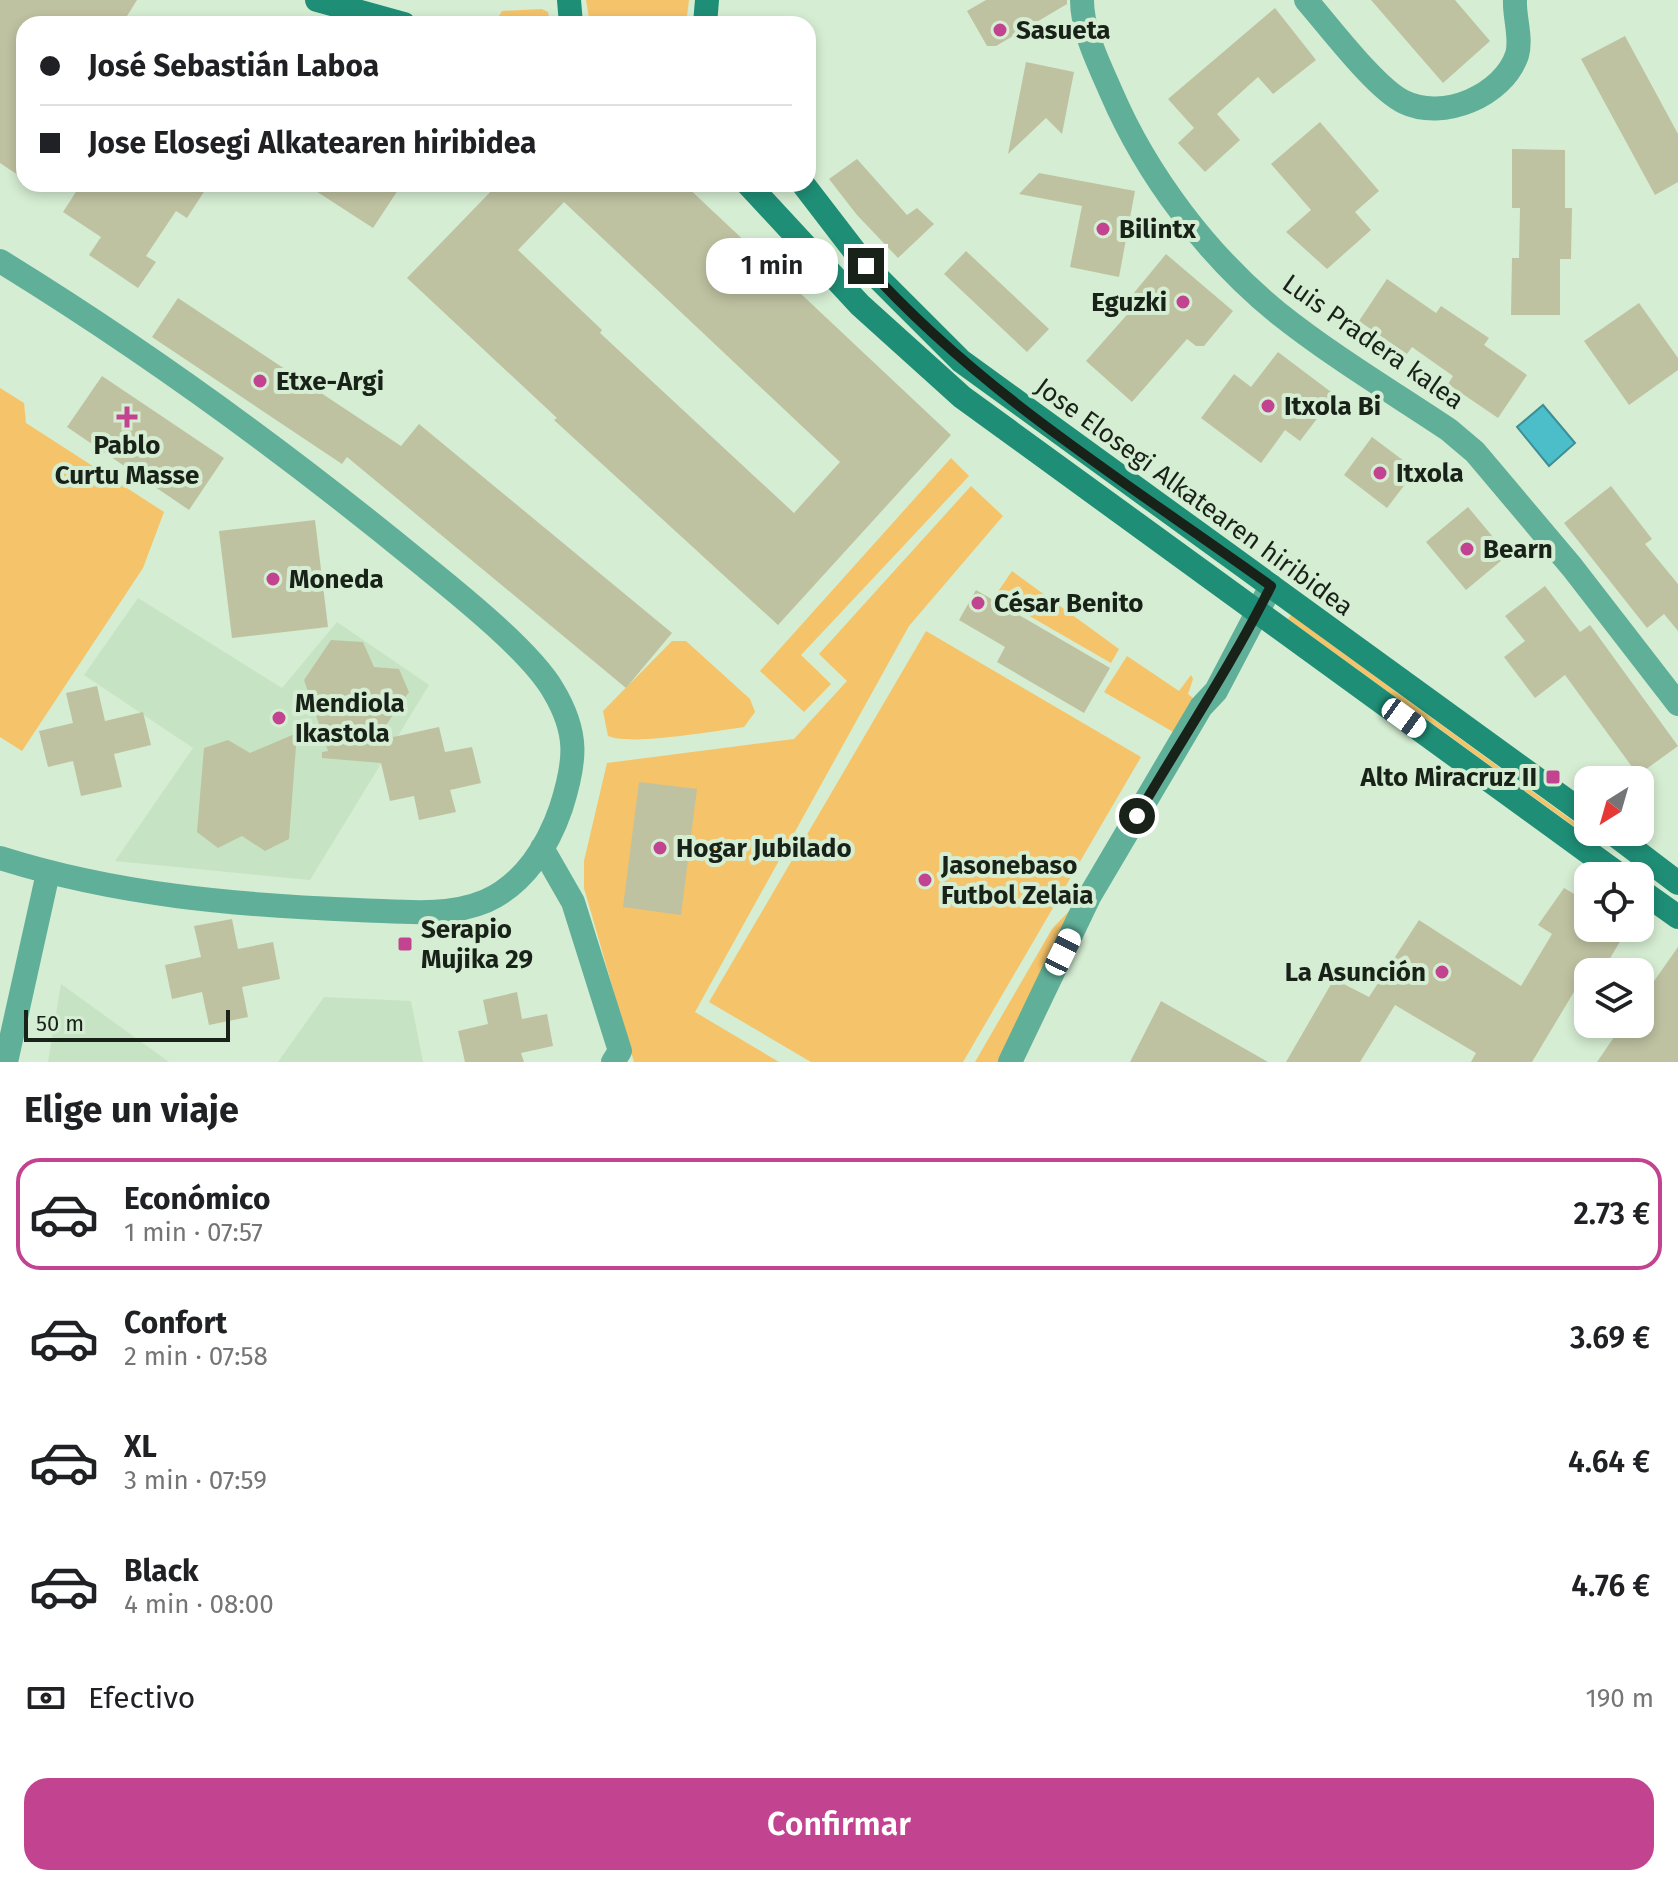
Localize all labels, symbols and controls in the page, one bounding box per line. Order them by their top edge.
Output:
place label: Sasueta [1016,15,1111,46]
marker: Sasueta [991,21,1009,39]
text: José Sebastián Laboa [88,48,379,84]
text: Jose Elosegi Alkatearen hiribidea [88,125,536,161]
place label: Bilintx [1119,214,1196,245]
marker: Bilintx [1094,220,1112,238]
callout: 1 min [706,238,838,294]
route end [848,248,884,284]
text: 1 min [741,250,803,281]
street label: Luis Pradera kalea [1276,268,1470,416]
place label: Eguzki [1091,287,1167,318]
marker: Eguzki [1174,293,1192,311]
place label: Etxe-Argi [276,366,384,397]
street label: Jose Elosegi Alkatearen hiribidea [1029,371,1359,623]
marker: Etxe-Argi [251,372,269,390]
place label: Itxola Bi [1284,391,1381,422]
marker: Itxola Bi [1259,397,1277,415]
marker: Pablo Curtu Masse [118,408,136,426]
place label: Pablo Curtu Masse [55,430,199,491]
place label: Itxola [1396,458,1464,489]
marker: Itxola [1371,464,1389,482]
place label: Bearn [1483,534,1553,565]
marker: Bearn [1458,540,1476,558]
place label: Moneda [289,564,384,595]
marker: Moneda [264,570,282,588]
place label: César Benito [994,588,1143,619]
marker: César Benito [969,594,987,612]
place label: Mendiola Ikastola [295,688,405,749]
car [1378,694,1430,742]
marker: Mendiola Ikastola [270,709,288,727]
place label: Alto Miracruz II [1359,762,1537,793]
north arrow [1574,766,1654,846]
map controls [1574,766,1654,1038]
marker: Alto Miracruz II [1544,768,1562,786]
route start [1119,798,1155,834]
place label: Hogar Jubilado [676,833,852,864]
marker: Hogar Jubilado [651,839,669,857]
place label: Jasonebaso Futbol Zelaia [940,850,1094,911]
button: locate [1574,862,1654,942]
marker: Jasonebaso Futbol Zelaia [916,871,934,889]
place label: Serapio Mujika 29 [421,914,533,975]
car [1042,925,1084,979]
marker: Serapio Mujika 29 [396,935,414,953]
place label: La Asunción [1285,957,1426,988]
button: layers [1574,958,1654,1038]
marker: La Asunción [1433,963,1451,981]
scale bar [24,1006,230,1042]
text: 50 m [36,1010,84,1037]
text: Elige un viaje [24,1088,239,1132]
icon: car [28,1178,100,1250]
text: Económico [124,1181,270,1217]
text: 2.73 € [1573,1196,1650,1232]
text: 1 min · 07:57 [124,1217,263,1248]
icon: car [28,1302,100,1374]
text: Confort [124,1305,227,1341]
text: 3.69 € [1570,1320,1650,1356]
text: 2 min · 07:58 [124,1341,268,1372]
icon: car [28,1426,100,1498]
text: XL [124,1429,157,1465]
text: 4.64 € [1568,1444,1650,1480]
text: 3 min · 07:59 [124,1465,267,1496]
icon: car [28,1550,100,1622]
text: Black [124,1553,199,1589]
text: 4.76 € [1571,1568,1650,1604]
text: 4 min · 08:00 [124,1589,274,1620]
icon: cash [24,1676,68,1720]
text: Efectivo [88,1680,195,1716]
text: 190 m [1585,1683,1654,1714]
button: Confirmar [24,1778,1654,1870]

